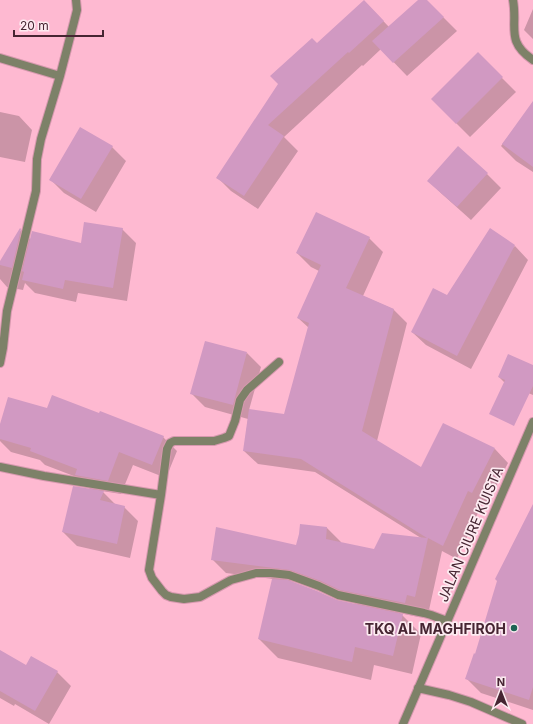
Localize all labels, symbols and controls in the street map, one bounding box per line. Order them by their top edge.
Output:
scale bar [14,12,103,38]
text: 20 m [20,18,49,33]
street label: JALAN CIURE KUISTA [434,464,506,604]
place label: TKQ AL MAGHFIROH [365,620,506,637]
marker: TKQ AL MAGHFIROH [509,623,519,633]
north arrow [481,672,521,712]
text: N [497,675,505,689]

